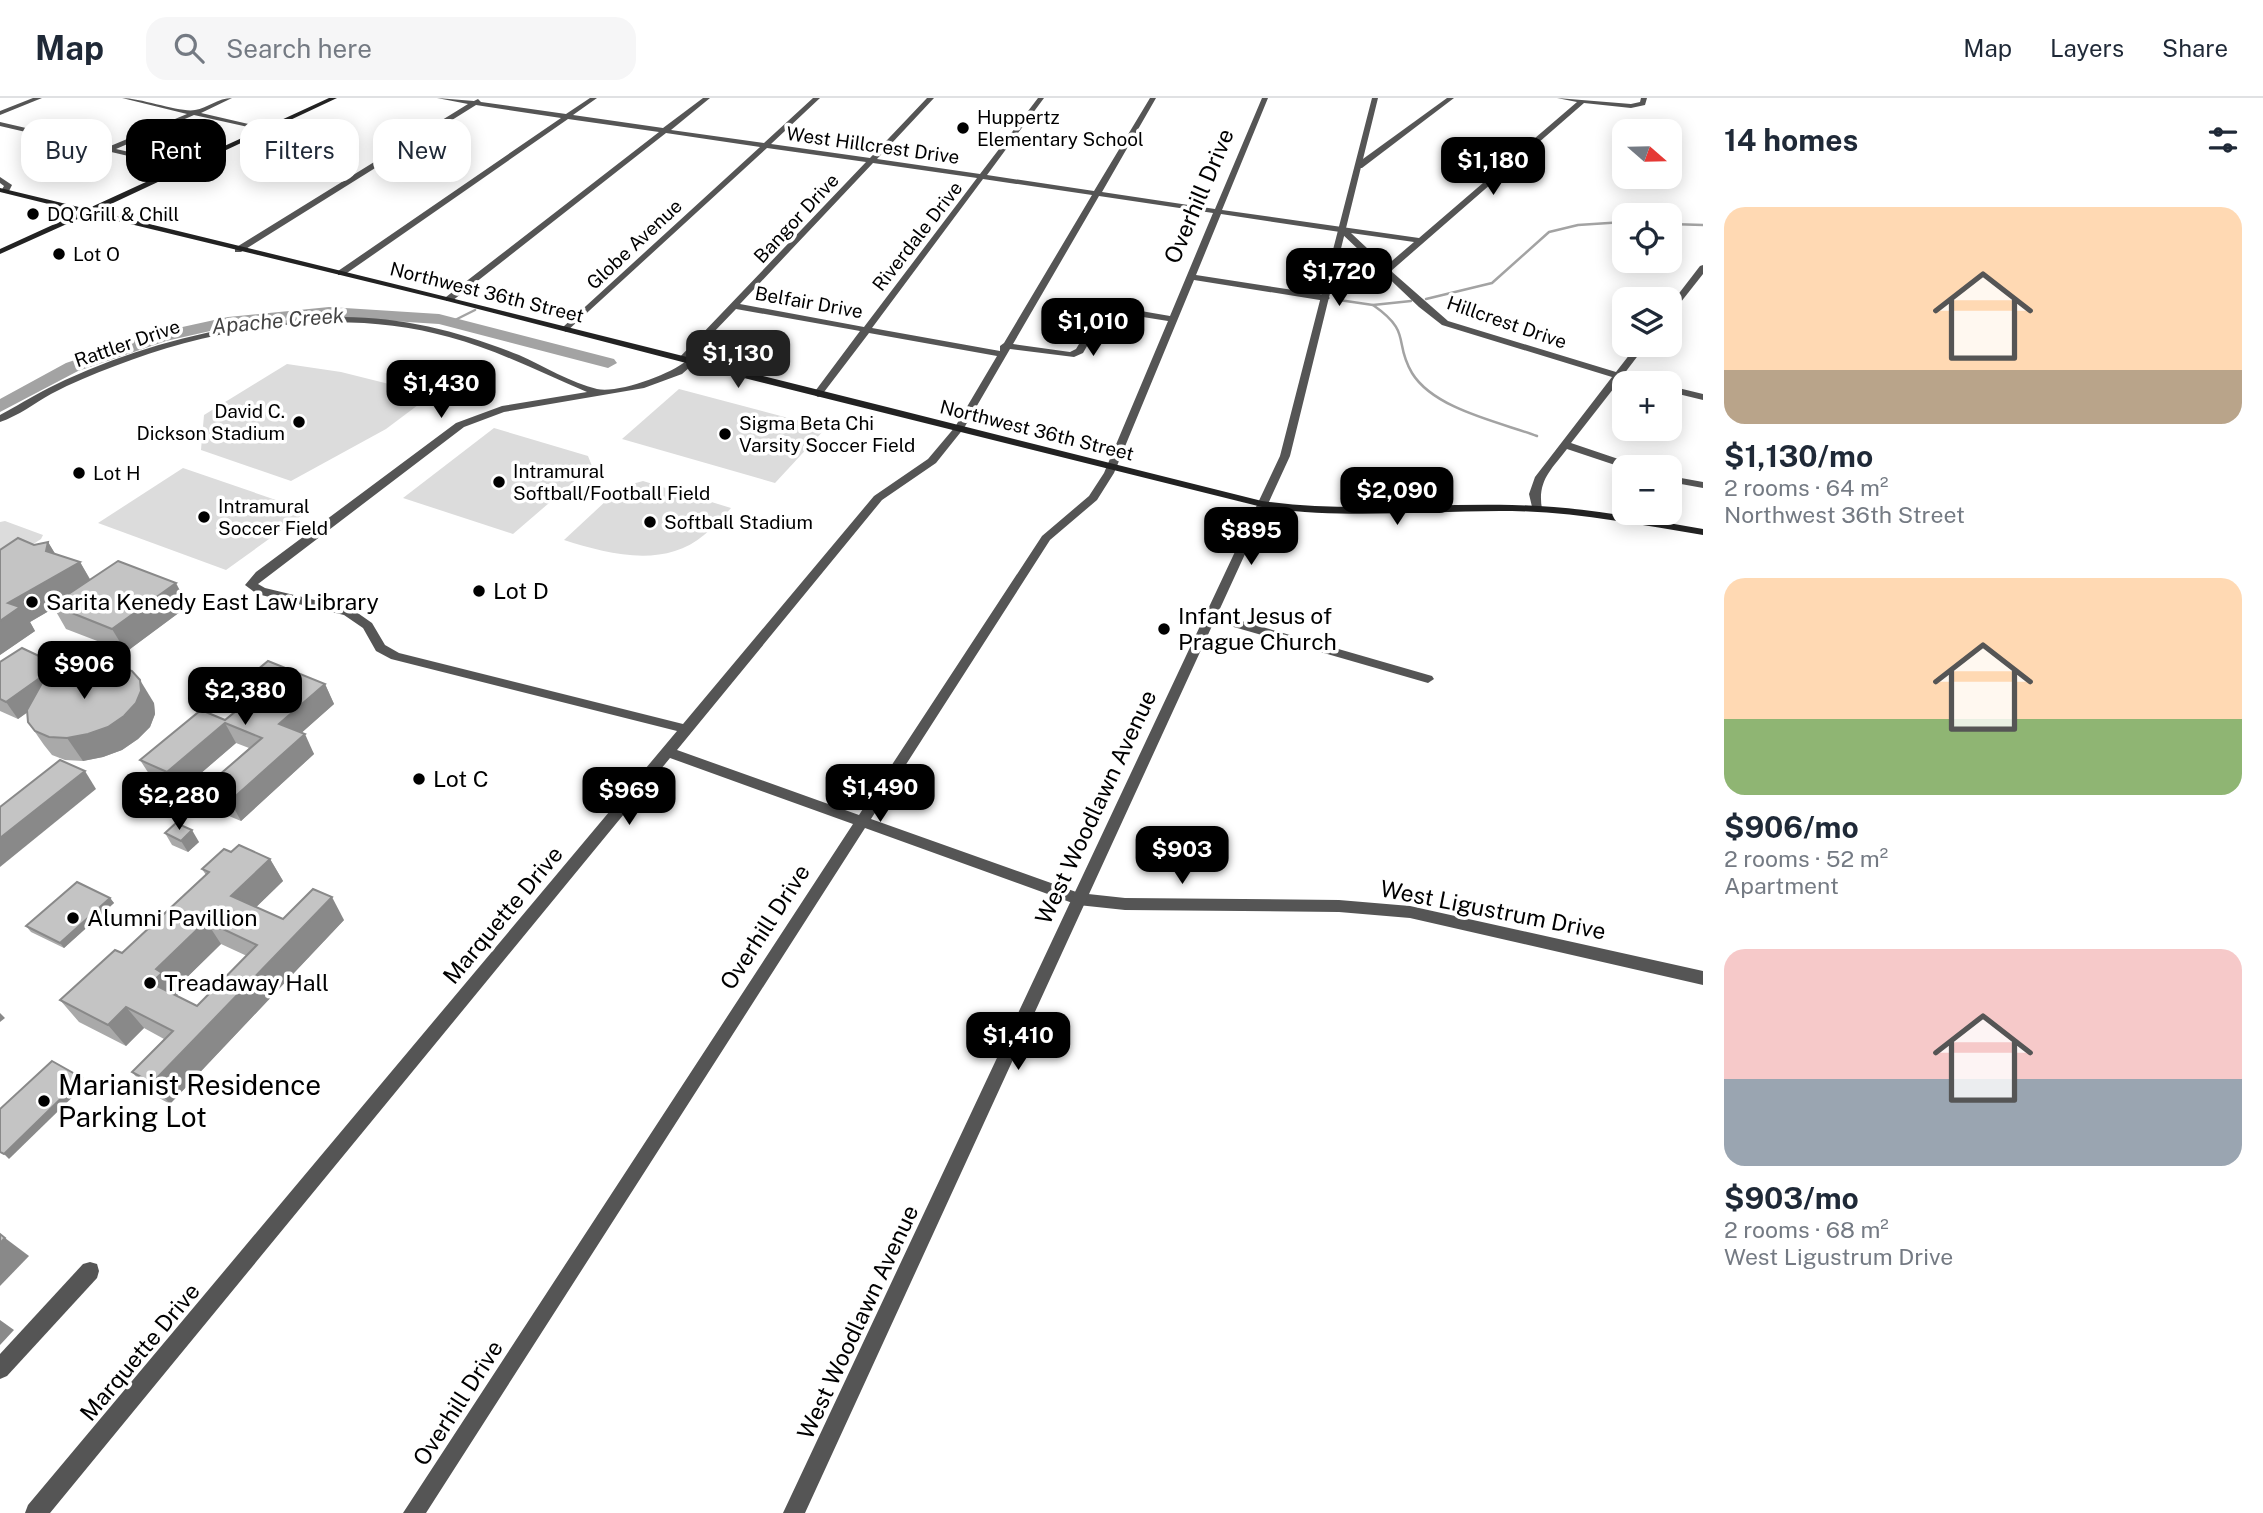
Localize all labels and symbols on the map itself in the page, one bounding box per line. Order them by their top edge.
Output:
place label: Huppertz Elementary School [977,106,1144,150]
north arrow [1612,119,1682,189]
marker: Huppertz Elementary School [955,120,971,136]
street label: West Hillcrest Drive [785,122,961,168]
street label: Overhill Drive [1158,124,1239,267]
pin: $1,180 [1436,138,1550,197]
street label: Bangor Drive [749,169,843,267]
street label: Riverdale Drive [867,177,967,295]
street label: Globe Avenue [582,194,686,294]
place label: DQ Grill & Chill [47,203,179,225]
marker: DQ Grill & Chill [25,206,41,222]
place label: Lot O [73,243,120,265]
marker: Lot O [51,246,67,262]
pin: $1,720 [1282,248,1396,308]
street label: Northwest 36th Street [388,257,586,327]
street label: Belfair Drive [753,282,865,322]
street label: Hillcrest Drive [1444,291,1570,353]
pin: $1,010 [1036,299,1150,358]
water label: Apache Creek [211,302,346,339]
street label: Rattler Drive [71,315,183,371]
pin: $1,130 [681,330,795,390]
pin: $1,430 [384,360,498,420]
street label: Northwest 36th Street [938,395,1136,465]
place label: David C. Dickson Stadium [137,400,285,444]
place label: Sigma Beta Chi Varsity Soccer Field [739,412,915,456]
marker: David C. Dickson Stadium [291,414,307,430]
marker: Sigma Beta Chi Varsity Soccer Field [717,426,733,442]
place label: Intramural Softball/Football Field [513,460,710,504]
place label: Lot H [93,462,140,484]
marker: Lot H [71,465,87,481]
pin: $2,090 [1340,468,1454,527]
marker: Intramural Softball/Football Field [491,474,507,490]
place label: Intramural Soccer Field [218,495,328,539]
pin: $895 [1210,508,1292,567]
marker: Intramural Soccer Field [196,509,212,525]
place label: Softball Stadium [664,511,813,533]
marker: Softball Stadium [642,514,658,530]
place label: Lot D [493,577,549,604]
marker: Lot D [471,583,487,599]
place label: Sarita Kenedy East Law Library [46,588,379,615]
marker: Sarita Kenedy East Law Library [24,594,40,610]
place label: Infant Jesus of Prague Church [1178,602,1337,655]
marker: Infant Jesus of Prague Church [1156,621,1172,637]
pin: $906 [43,642,125,701]
pin: $2,380 [188,668,302,727]
street label: West Woodlawn Avenue [1029,686,1162,928]
pin: $1,490 [823,764,937,824]
place label: Lot C [433,765,489,792]
pin: $969 [588,768,670,827]
marker: Lot C [411,771,427,787]
pin: $2,280 [122,772,236,832]
pin: $903 [1141,826,1223,886]
street label: Marquette Drive [437,840,568,989]
street label: Overhill Drive [714,859,815,994]
street label: West Ligustrum Drive [1378,874,1608,945]
place label: Alumni Pavillion [87,904,258,931]
marker: Alumni Pavillion [65,910,81,926]
place label: Treadaway Hall [164,969,329,996]
marker: Treadaway Hall [142,975,158,991]
pin: $1,410 [961,1012,1075,1072]
place label: Marianist Residence Parking Lot [58,1068,321,1133]
marker: Marianist Residence Parking Lot [36,1093,52,1109]
street label: West Woodlawn Avenue [791,1201,924,1443]
street label: Marquette Drive [74,1277,205,1426]
street label: Overhill Drive [407,1335,508,1470]

